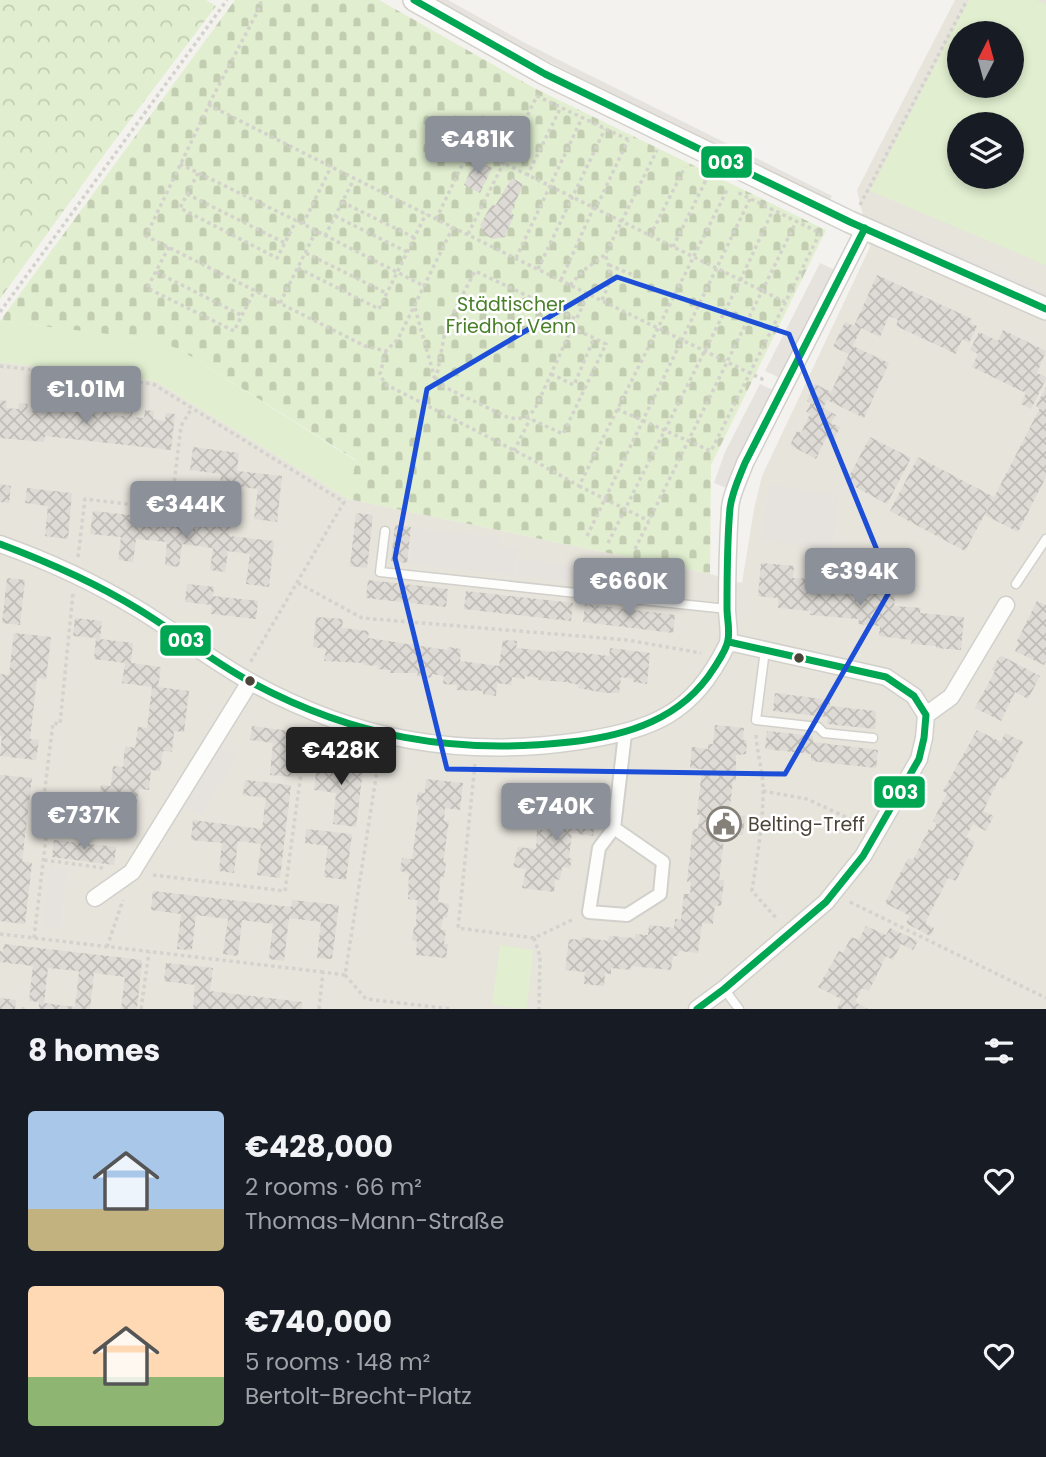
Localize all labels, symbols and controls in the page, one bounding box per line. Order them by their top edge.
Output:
north arrow [947,21,1024,98]
map controls [947,21,1024,189]
button: layers [947,112,1024,189]
pin: €481K [429,116,527,176]
text: €481K [441,123,515,155]
line badge: 003 [700,145,753,179]
text: 003 [708,149,744,176]
park label: Städtischer Friedhof Venn [446,291,576,340]
pin: €1.01M [29,366,143,426]
text: €1.01M [47,373,125,405]
pin: €344K [137,482,235,541]
text: €344K [146,488,226,520]
pin: €394K [811,548,909,608]
text: €394K [821,555,899,587]
pin: €660K [580,558,678,618]
text: €660K [590,565,668,597]
line badge: 003 [159,624,212,657]
text: 003 [168,627,204,654]
unlabelled marker [792,651,806,665]
unlabelled marker [243,674,257,688]
pin: €428K [292,728,390,787]
text: €428K [302,734,380,766]
line badge: 003 [873,775,926,809]
text: 003 [882,779,918,806]
pin: €740K [507,784,605,843]
text: €740K [517,790,595,822]
pin: €737K [35,792,133,852]
text: €737K [48,799,120,831]
public building icon: Belting-Treff [705,805,743,843]
place label: Belting-Treff [748,811,865,838]
text: 8 homes [28,1029,160,1072]
icon: filters [980,1032,1018,1070]
text: €428,000 [245,1125,393,1168]
icon: home [84,1139,168,1223]
icon: heart [980,1162,1018,1200]
text: 2 rooms · 66 m² [245,1171,422,1203]
text: Thomas-Mann-Straße [245,1205,504,1237]
text: €740,000 [245,1300,392,1343]
icon: home [84,1314,168,1398]
icon: heart [980,1337,1018,1375]
text: 5 rooms · 148 m² [245,1346,430,1378]
text: Bertolt-Brecht-Platz [245,1380,472,1412]

